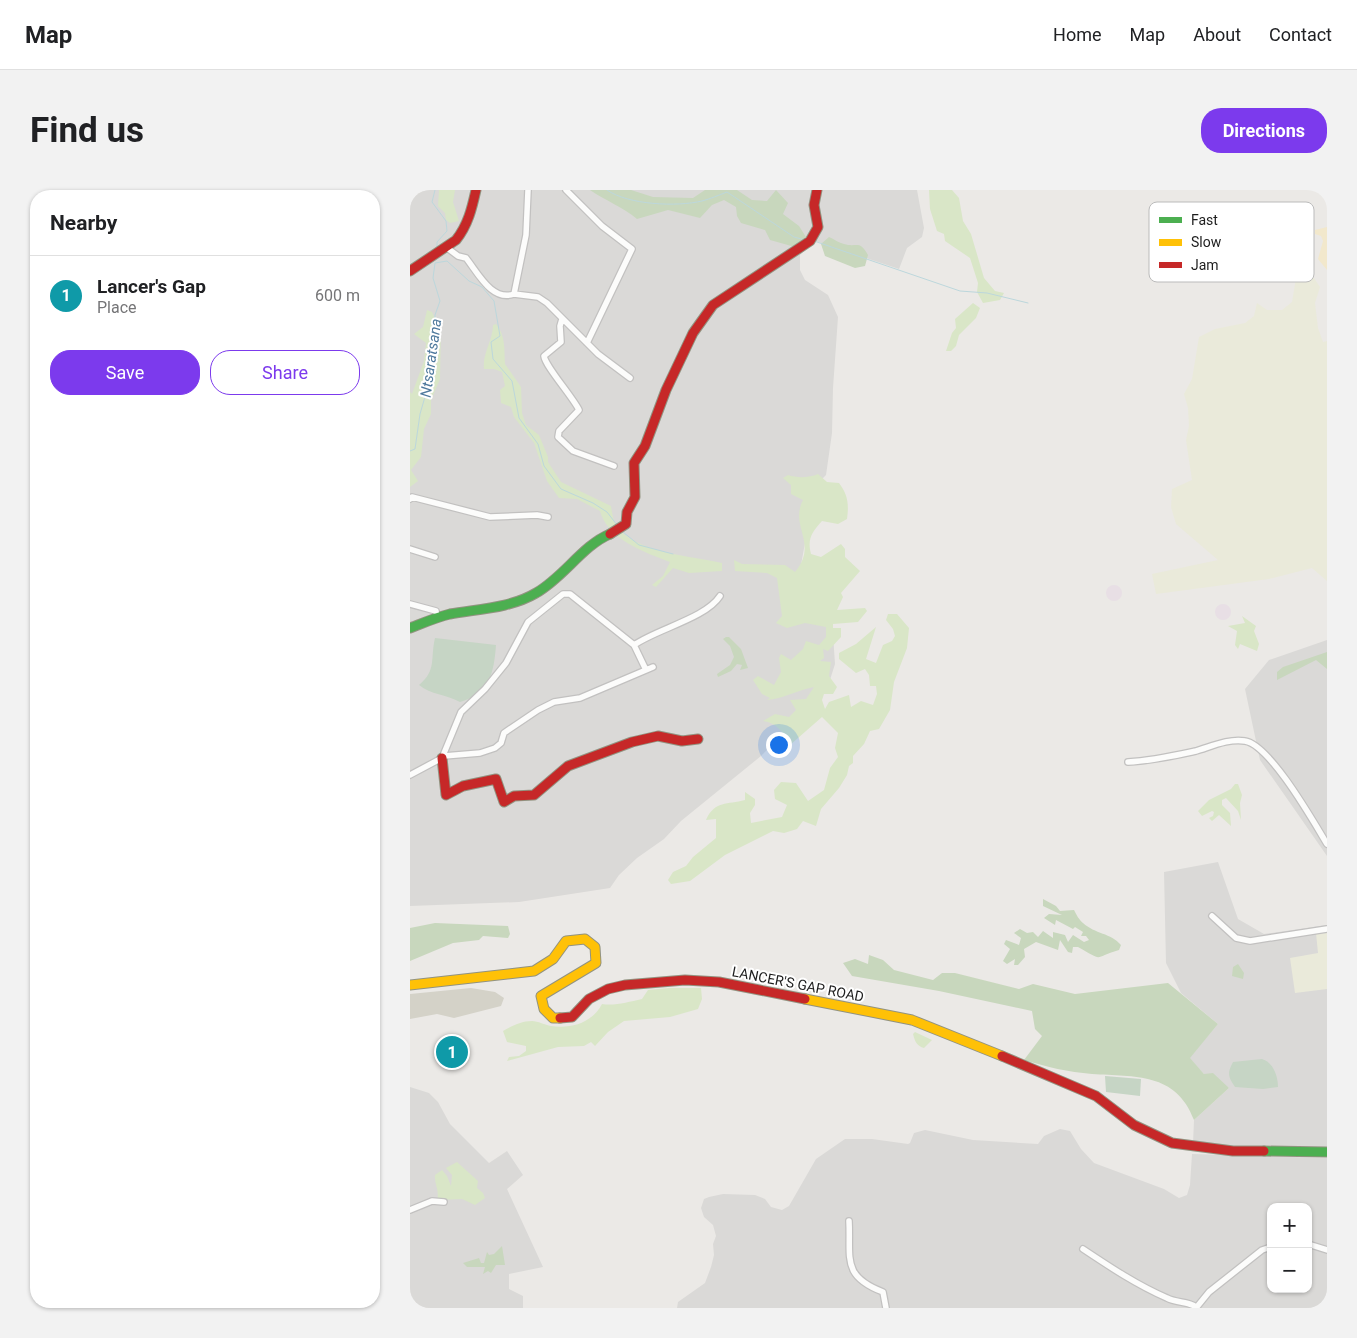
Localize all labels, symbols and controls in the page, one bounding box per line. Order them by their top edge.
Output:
text: Map [25,21,72,49]
text: Home [1053,24,1102,45]
text: Map [1130,24,1165,45]
text: About [1193,24,1241,45]
text: Contact [1269,24,1332,45]
button: Directions [1201,108,1327,153]
text: Find us [30,110,144,151]
legend [1149,202,1314,282]
text: Nearby [50,211,117,235]
text: Fast [1191,212,1218,228]
text: Slow [1191,234,1222,250]
text: Jam [1191,257,1219,273]
text: Lancer's Gap [97,275,206,298]
text: 1 [61,286,71,305]
text: 600 m [315,286,360,305]
text: Place [97,298,137,317]
water label: Ntsaratsana [417,317,445,398]
button: Save [50,350,200,395]
button: Share [210,350,360,395]
your location [766,732,792,758]
street label: LANCER'S GAP ROAD [731,963,865,1005]
pin: 1 [436,1033,468,1071]
map controls [1267,1203,1312,1293]
button: + [1267,1203,1312,1248]
button: − [1267,1248,1312,1293]

